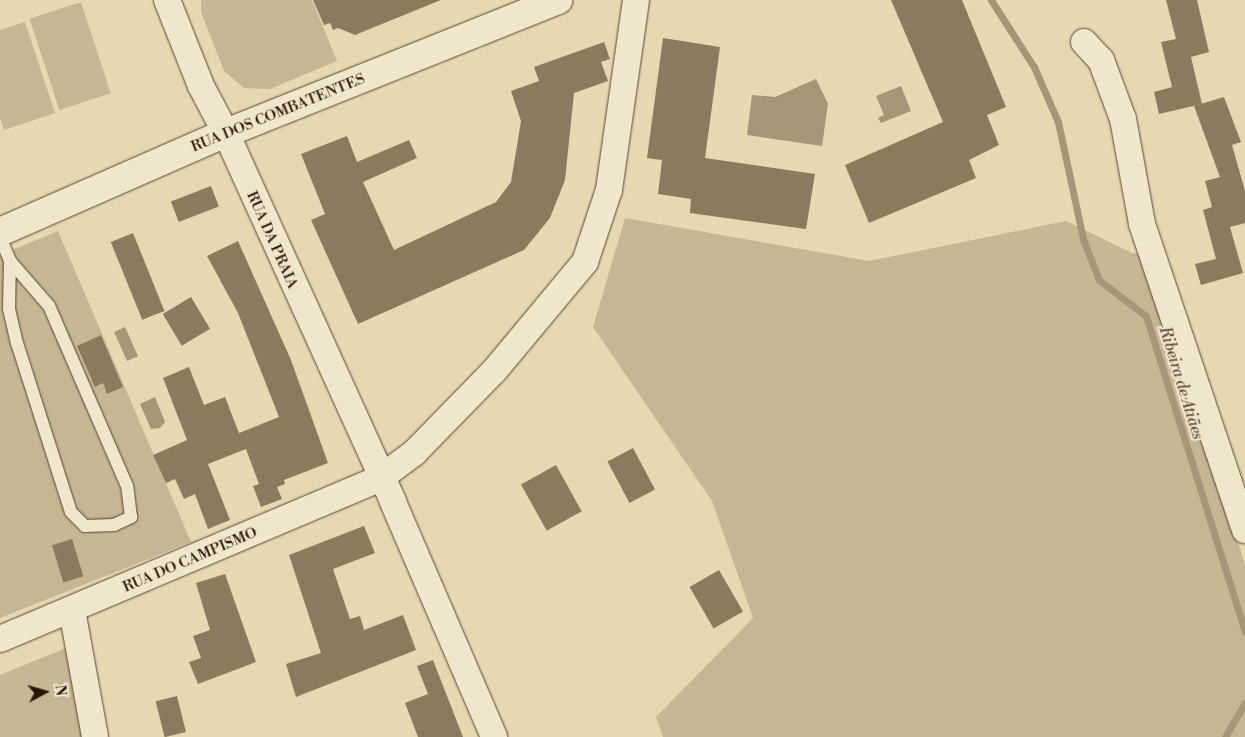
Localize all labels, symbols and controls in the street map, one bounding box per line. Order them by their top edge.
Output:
street label: RUA DOS COMBATENTES [188,70,368,156]
street label: RUA DA PRAIA [242,188,302,292]
water label: Ribeira de Atiães [1155,324,1207,442]
street label: RUA DO CAMPISMO [120,524,260,596]
north arrow [20,667,70,717]
text: N [50,684,69,697]

